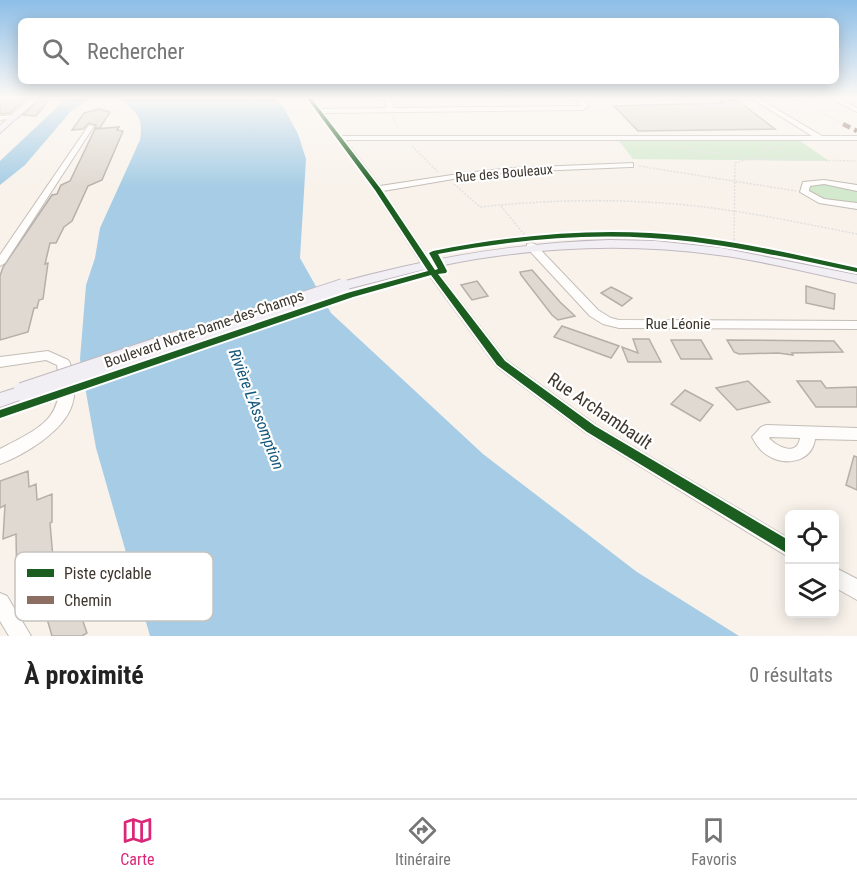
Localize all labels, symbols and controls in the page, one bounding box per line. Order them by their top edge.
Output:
search box [18,18,839,84]
icon: search [39,35,72,68]
text: Rechercher [87,39,184,64]
street label: Rue des Bouleaux [455,161,553,185]
street label: Boulevard Notre-Dame-des-Champs [102,286,306,372]
street label: Rue Léonie [645,315,711,333]
water label: Rivière L'Assomption [225,346,288,472]
street label: Rue Archambault [544,368,656,453]
map controls [785,510,839,618]
button: locate [785,510,839,564]
legend [15,552,213,621]
text: Piste cyclable [64,564,151,583]
button: layers [785,564,839,618]
text: Chemin [64,591,112,610]
text: À proximité [24,660,144,690]
text: 0 résultats [749,663,833,687]
tab: Carte [120,814,154,869]
tab: Itinéraire [395,814,451,869]
tab: Favoris [691,814,737,869]

